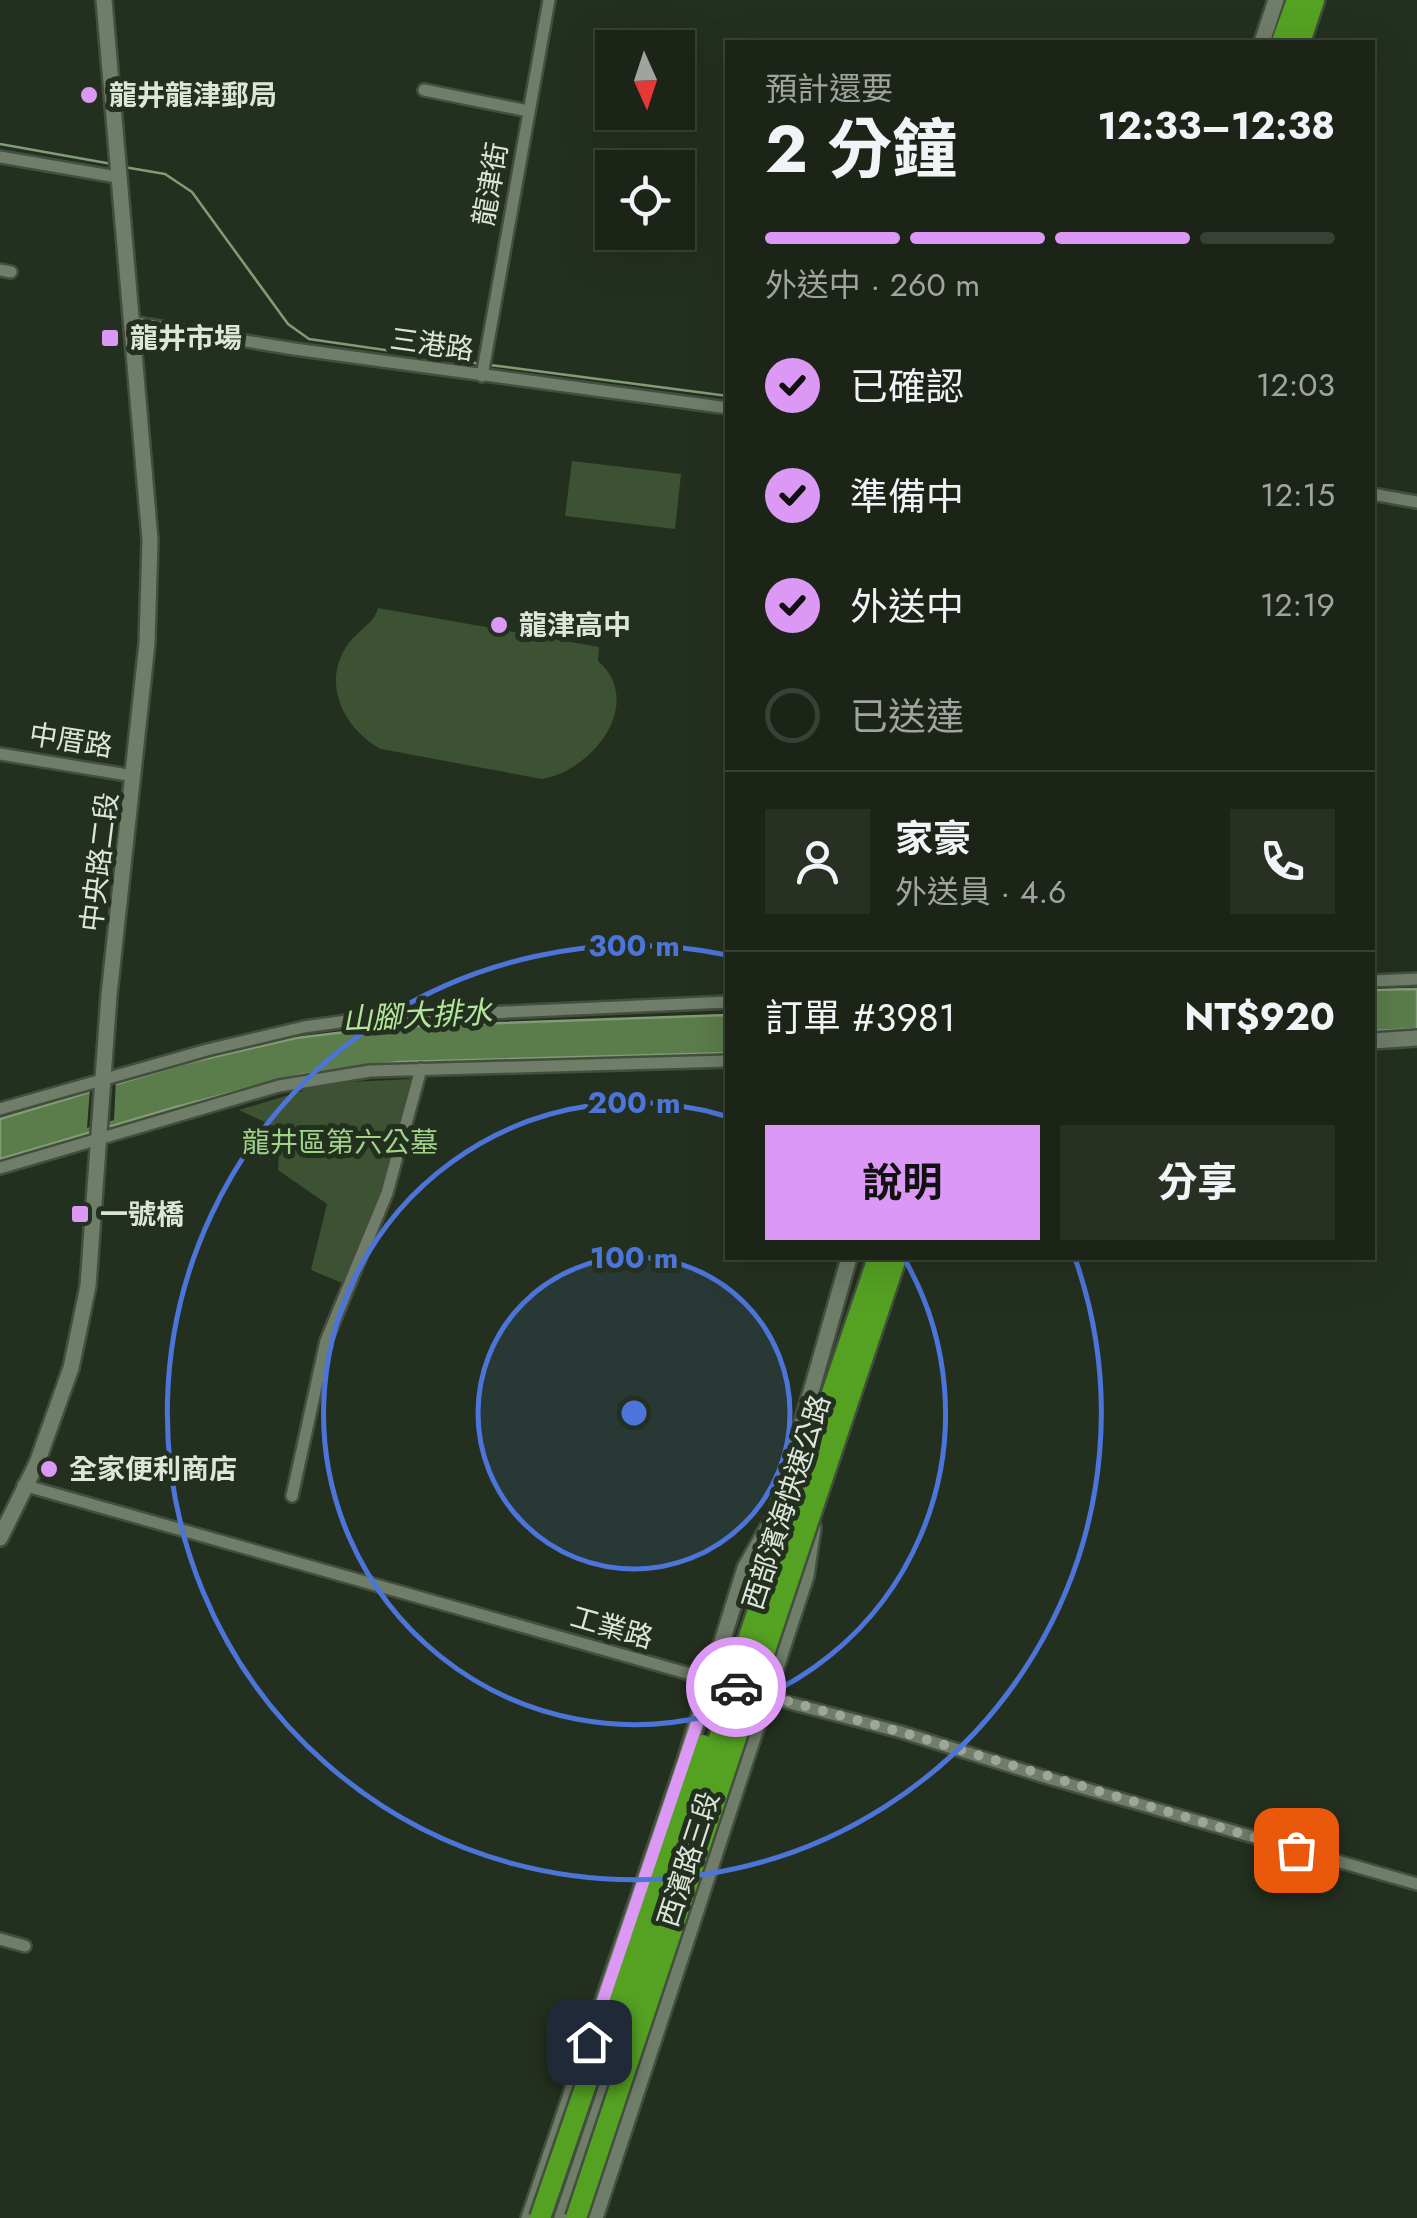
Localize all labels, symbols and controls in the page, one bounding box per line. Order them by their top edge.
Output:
north arrow [595,30,695,130]
map controls [595,30,695,250]
text: 預計還要 [765,66,893,112]
place label: 龍井龍津郵局 [109,75,277,116]
marker: 龍井龍津郵局 [78,84,100,106]
text: 12:33–12:38 [1098,98,1335,153]
text: 2 分鐘 [765,102,957,196]
street label: 龍津街 [463,139,518,229]
button: locate [595,150,695,250]
text: 外送中 · 260 m [765,262,980,308]
place label: 龍井市場 [130,318,242,359]
street label: 三港路 [387,318,476,371]
marker: 龍井市場 [99,327,121,349]
icon: check [765,358,820,413]
text: 已確認 [850,359,964,414]
text: 12:03 [1256,362,1335,408]
icon: check [765,468,820,523]
text: 準備中 [850,469,964,524]
text: 12:15 [1260,472,1335,518]
icon: check [765,578,820,633]
text: 外送中 [850,579,964,634]
text: 12:19 [1260,582,1335,628]
place label: 龍津高中 [519,605,631,646]
marker: 龍津高中 [488,614,510,636]
text: 已送達 [850,689,964,744]
street label: 中厝路 [26,714,116,767]
street label: 中央路二段 [71,790,128,934]
button: person [765,809,870,914]
button: phone [1230,809,1335,914]
text: 家豪 [895,811,971,866]
text: 外送員 · 4.6 [895,869,1067,915]
text: 300 m [588,924,680,967]
text: NT$920 [1184,989,1335,1044]
water label: 山腳大排水 [341,990,495,1041]
text: 訂單 #3981 [765,990,956,1045]
text: 200 m [588,1081,681,1124]
park label: 龍井區第六公墓 [242,1122,438,1163]
button: 說明 [765,1125,1040,1240]
button: 分享 [1060,1125,1335,1240]
place label: 一號橋 [100,1194,184,1235]
marker: 一號橋 [69,1203,91,1225]
text: 100 m [590,1236,678,1279]
street label: 西部濱海快速公路 [732,1389,841,1615]
centre of rings [616,1395,652,1431]
place label: 全家便利商店 [69,1449,237,1490]
marker: 全家便利商店 [38,1458,60,1480]
street label: 工業路 [566,1596,658,1659]
courier [686,1637,786,1737]
icon: car [709,1660,764,1715]
street label: 西濱路三段 [647,1786,730,1932]
pin [1254,1808,1339,1893]
icon: bag [1269,1823,1324,1878]
pin [547,2000,632,2085]
icon: home [562,2015,617,2070]

